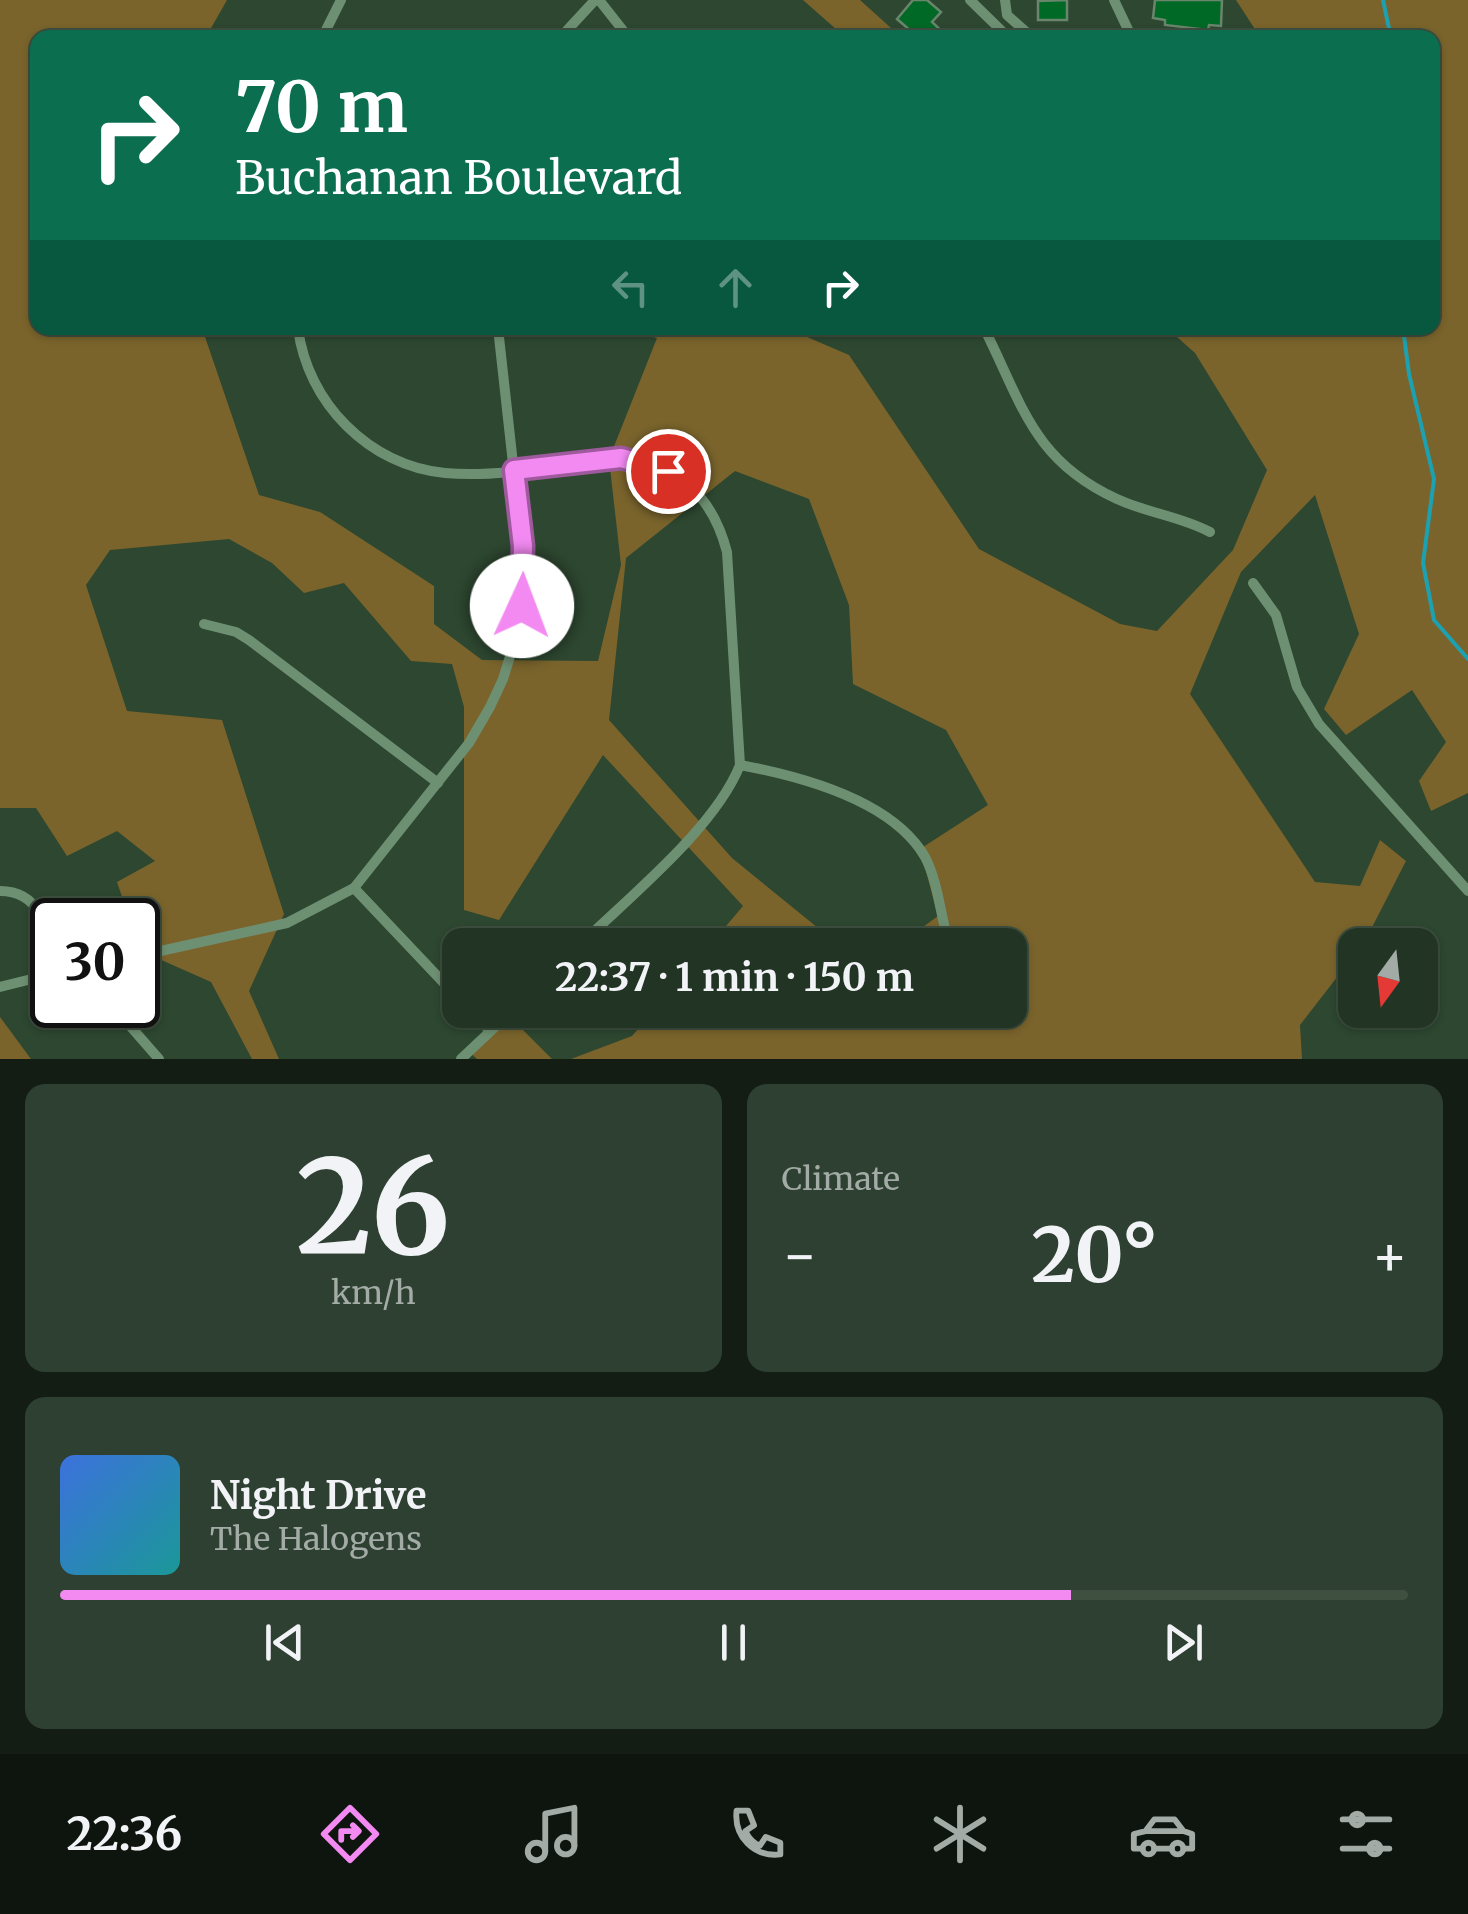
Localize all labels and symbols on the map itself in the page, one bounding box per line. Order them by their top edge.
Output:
pin [626,429,711,514]
position arrow [470,554,574,658]
speed limit sign: 30 [30,898,160,1028]
north arrow [1338,928,1438,1028]

